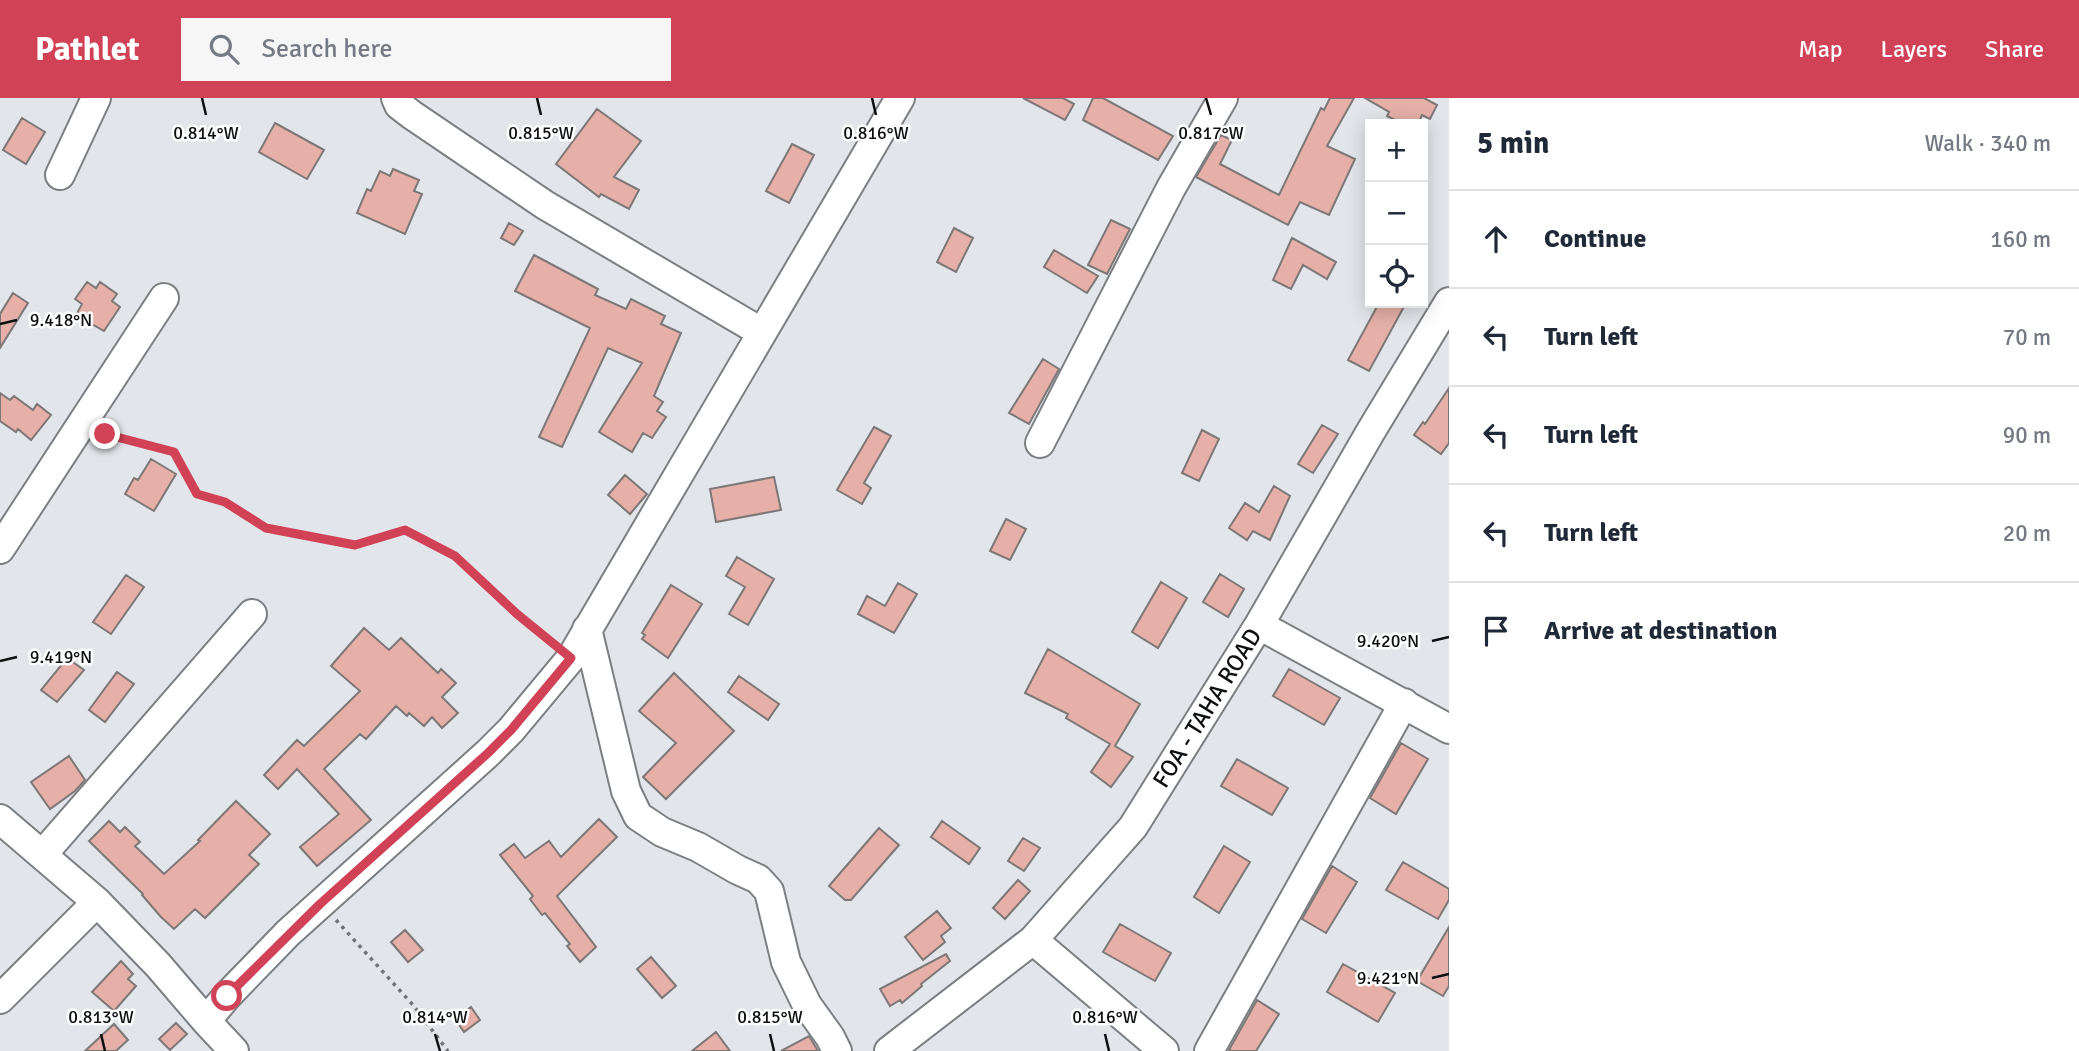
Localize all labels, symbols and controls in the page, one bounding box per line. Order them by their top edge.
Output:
search box [181,18,671,81]
text: Pathlet [35,29,139,70]
icon: search [205,30,243,68]
text: Search here [261,33,393,65]
text: Map [1798,34,1843,64]
text: Layers [1881,34,1947,64]
text: Share [1985,34,2044,64]
map controls [1365,119,1428,308]
button: + [1365,119,1428,182]
text: 0.814°W [173,122,239,144]
text: 0.815°W [508,122,574,144]
text: 0.816°W [843,122,909,144]
text: 0.817°W [1178,122,1244,144]
text: 5 min [1477,125,1549,162]
text: Walk · 340 m [1925,129,2051,158]
button: − [1365,182,1428,245]
icon: ahead [1477,220,1515,258]
text: Continue [1544,223,1646,255]
text: 160 m [1990,225,2051,254]
button: locate [1365,245,1428,308]
text: 9.418°N [30,309,92,331]
icon: left [1477,318,1515,356]
text: Turn left [1544,321,1638,353]
text: 70 m [2003,323,2051,352]
icon: left [1477,416,1515,454]
route end [89,418,120,449]
text: Turn left [1544,419,1638,451]
text: 90 m [2003,421,2051,450]
icon: left [1477,514,1515,552]
text: Turn left [1544,517,1638,549]
text: 20 m [2003,519,2051,548]
icon: arrive [1477,612,1515,650]
text: Arrive at destination [1544,615,1777,647]
street label: FOA - TAHA ROAD [1146,623,1268,793]
text: 9.420°N [1357,630,1419,652]
text: 9.419°N [30,646,92,668]
text: 9.421°N [1357,967,1419,989]
route start [211,980,242,1011]
text: 0.813°W [68,1006,134,1028]
text: 0.814°W [402,1006,468,1028]
text: 0.815°W [737,1006,803,1028]
text: 0.816°W [1072,1006,1138,1028]

